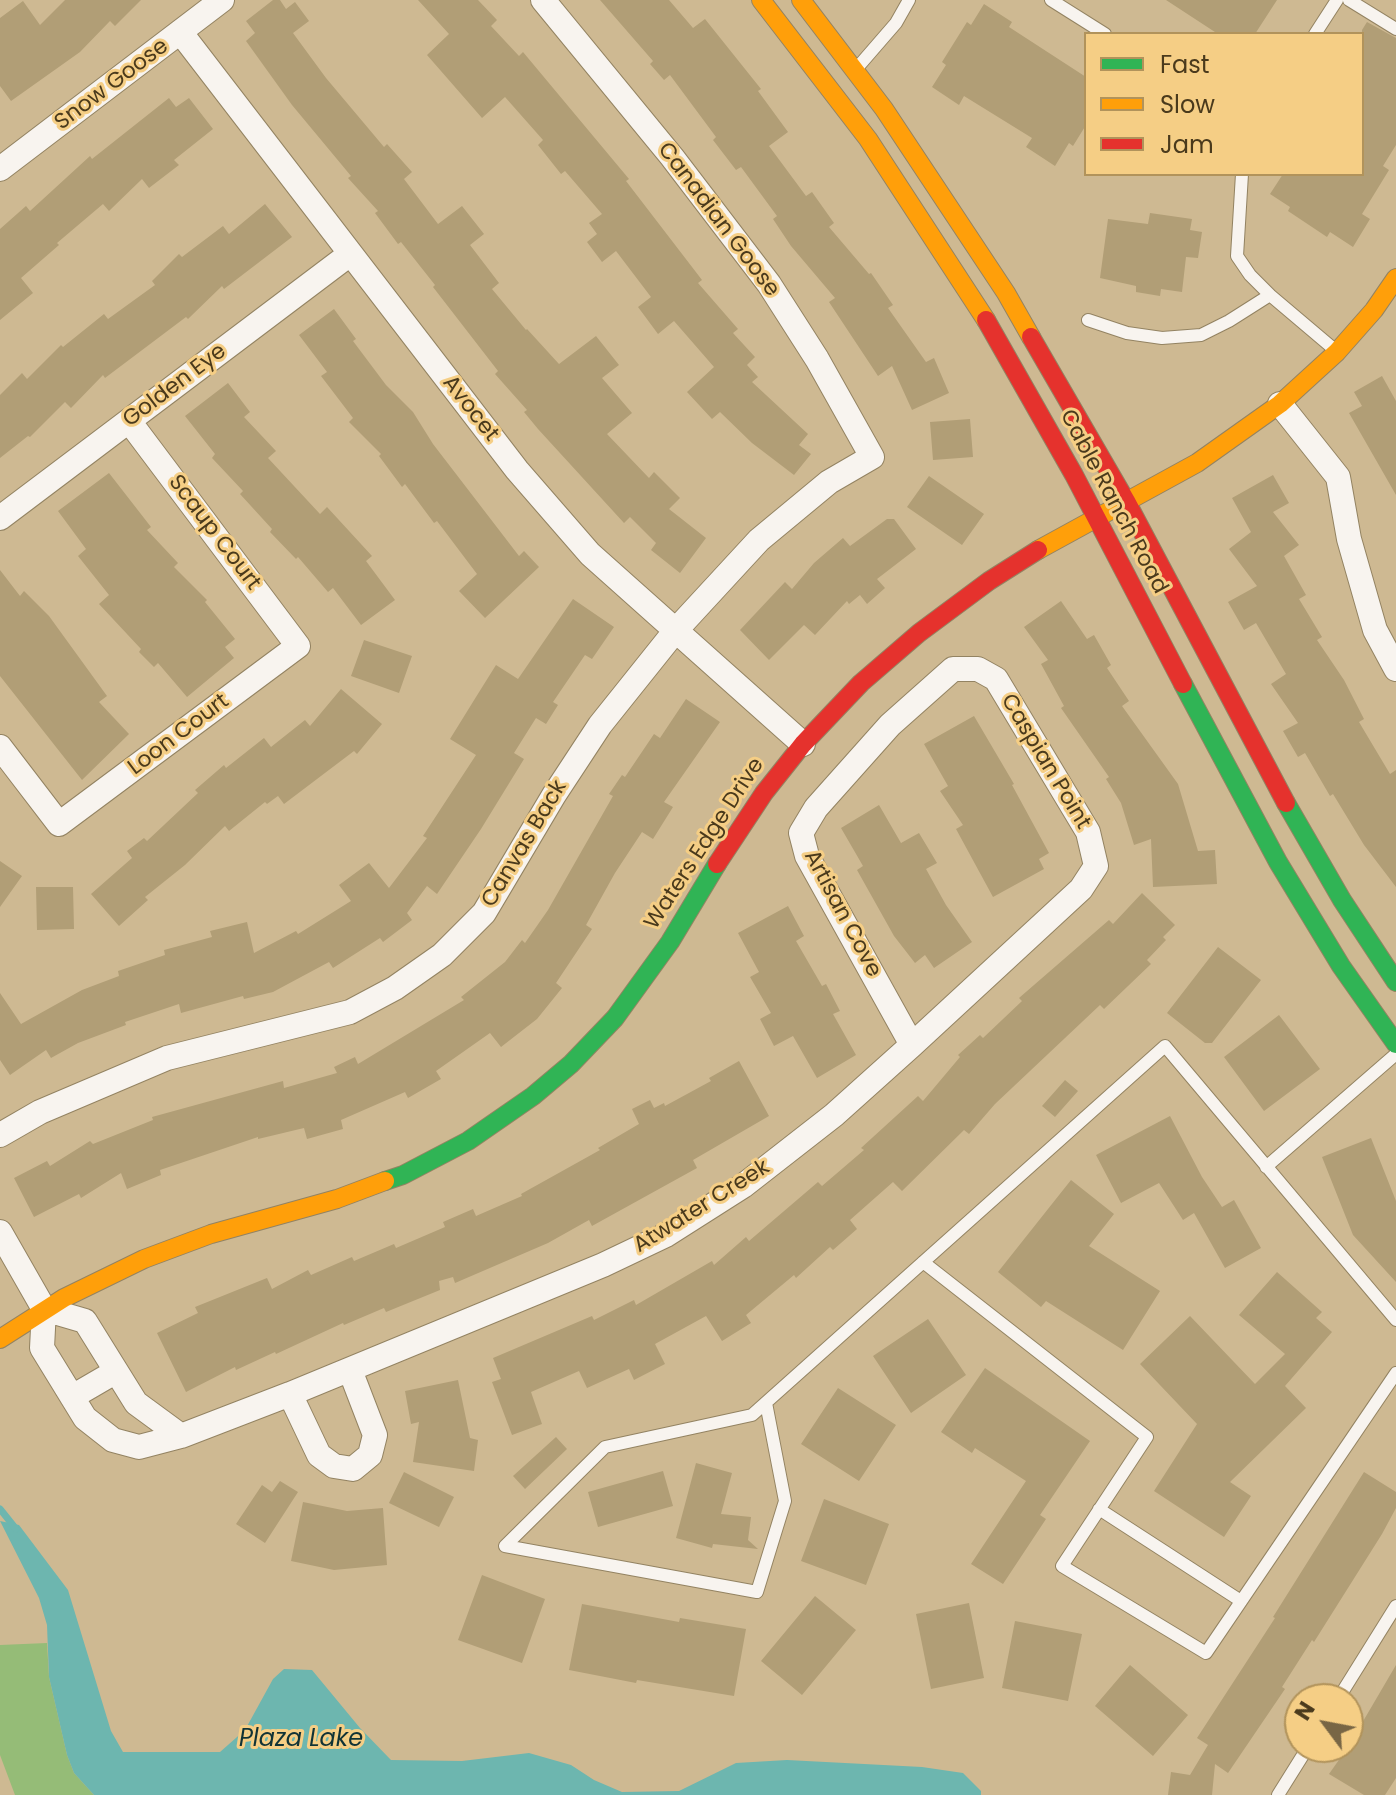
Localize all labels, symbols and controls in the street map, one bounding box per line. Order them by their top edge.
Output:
legend [1084,32,1364,176]
street label: Snow Goose [50,34,174,136]
text: Fast [1160,48,1210,81]
text: Slow [1160,88,1215,121]
text: Jam [1160,128,1214,161]
street label: Canadian Goose [651,138,785,302]
street label: Golden Eye [118,339,232,433]
street label: Avocet [436,371,504,447]
street label: Cable Ranch Road [1053,406,1173,598]
street label: Scaup Court [162,470,266,596]
street label: Loon Court [124,689,234,781]
street label: Caspian Point [994,690,1096,834]
street label: Waters Edge Drive [640,753,770,935]
street label: Canvas Back [477,776,573,912]
street label: Artisan Cove [798,846,886,982]
street label: Atwater Creek [629,1155,775,1259]
north arrow [1284,1683,1364,1763]
text: N [1287,1696,1322,1726]
water label: Plaza Lake [239,1726,363,1754]

